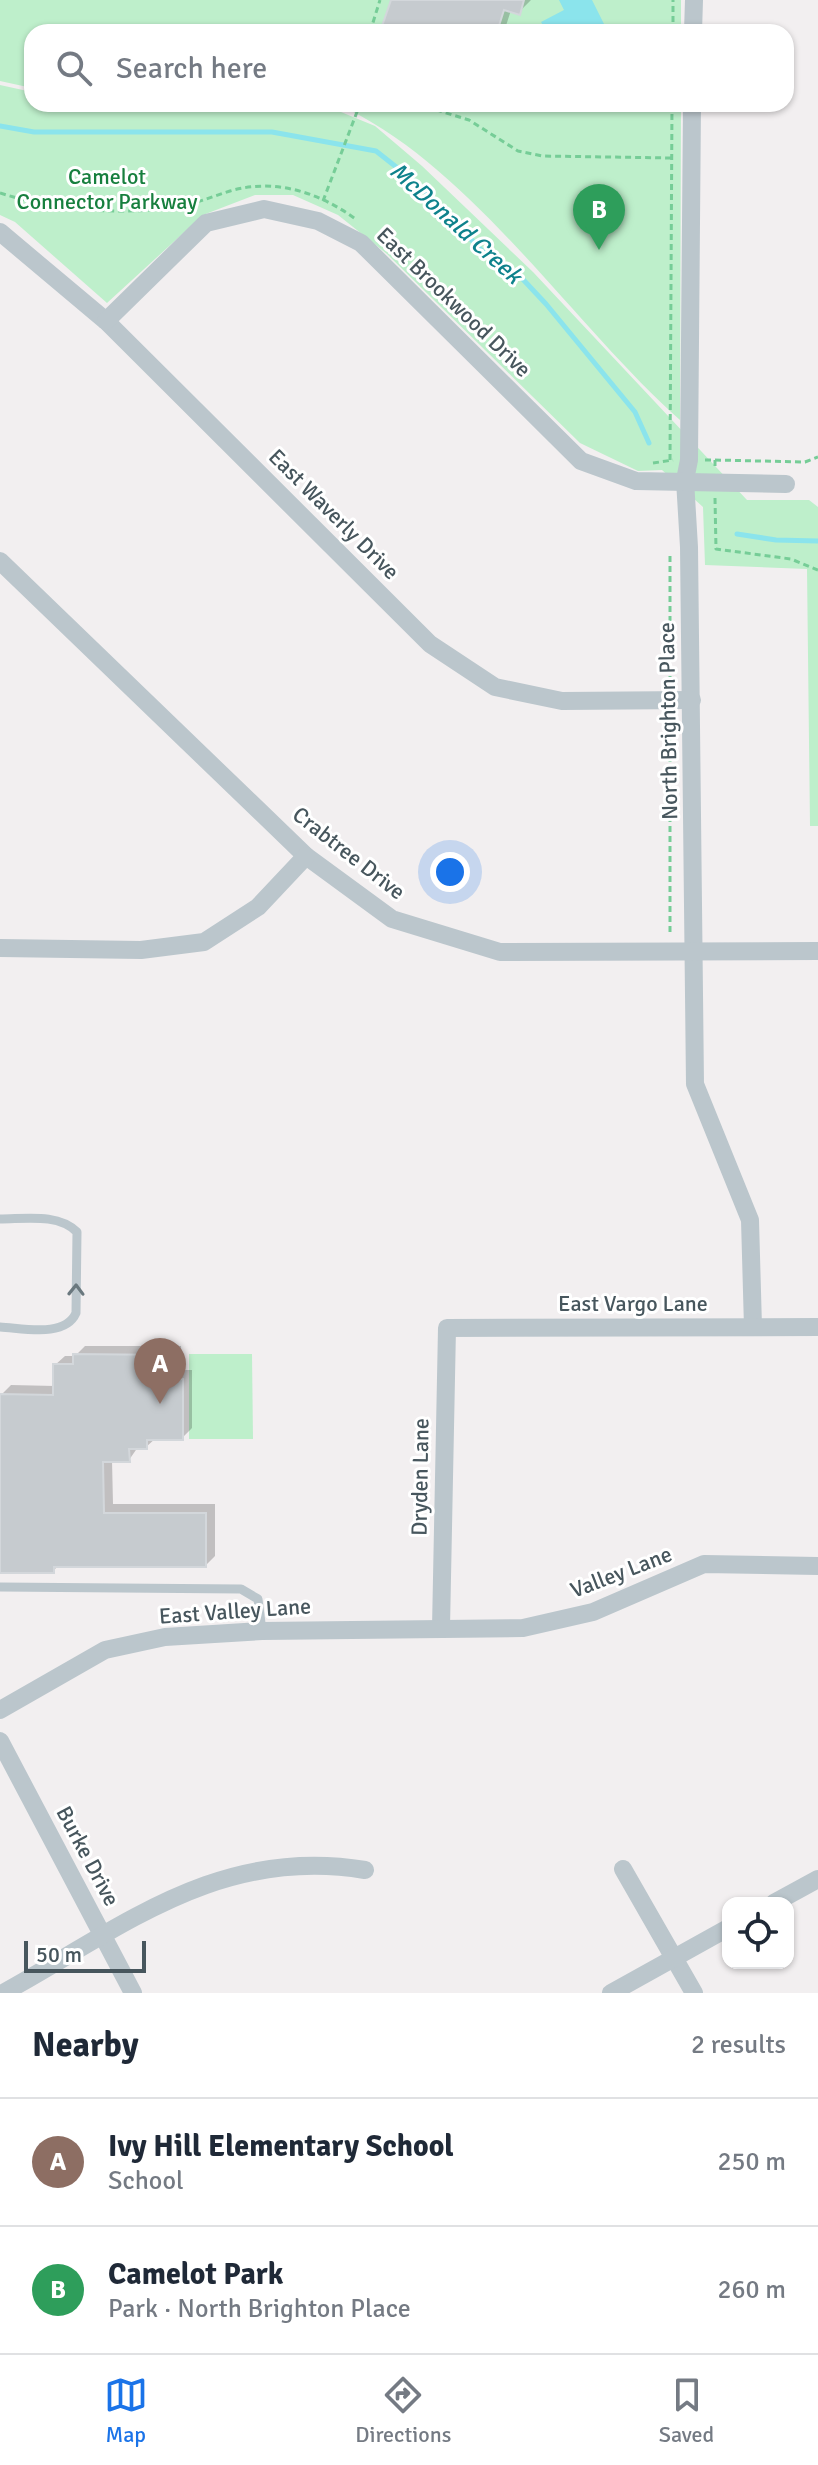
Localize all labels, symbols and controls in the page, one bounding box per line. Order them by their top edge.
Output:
search box [24,24,794,112]
icon: search [52,46,96,90]
text: Search here [116,50,267,87]
water label: McDonald Creek [384,156,530,292]
park label: Camelot Connector Parkway [17,163,198,215]
pin: B [573,184,625,250]
street label: East Brookwood Drive [371,221,537,383]
street label: East Waverly Drive [263,443,405,585]
street label: North Brighton Place [653,622,683,820]
street label: Crabtree Drive [287,801,411,905]
your location [430,852,470,892]
one-way arrow [67,1283,85,1296]
street label: East Vargo Lane [558,1290,708,1317]
pin: A [134,1338,186,1404]
street label: Dryden Lane [405,1418,435,1536]
street label: Valley Lane [566,1540,676,1604]
street label: East Valley Lane [158,1592,312,1630]
street label: Burke Drive [50,1801,126,1911]
map controls [722,1897,794,1969]
button: locate [722,1897,794,1969]
scale bar [24,1937,146,1973]
text: 50 m [36,1941,82,1968]
text: Nearby [32,2024,139,2066]
text: 2 results [691,2029,786,2061]
text: Ivy Hill Elementary School [108,2128,454,2165]
text: A [50,2146,66,2178]
text: 250 m [717,2146,786,2178]
text: School [108,2165,184,2197]
text: Camelot Park [108,2256,283,2293]
text: B [50,2274,66,2306]
text: 260 m [717,2274,786,2306]
text: Park · North Brighton Place [108,2293,411,2325]
tab: Map [104,2373,148,2448]
tab: Directions [355,2373,451,2448]
tab: Saved [659,2373,714,2448]

